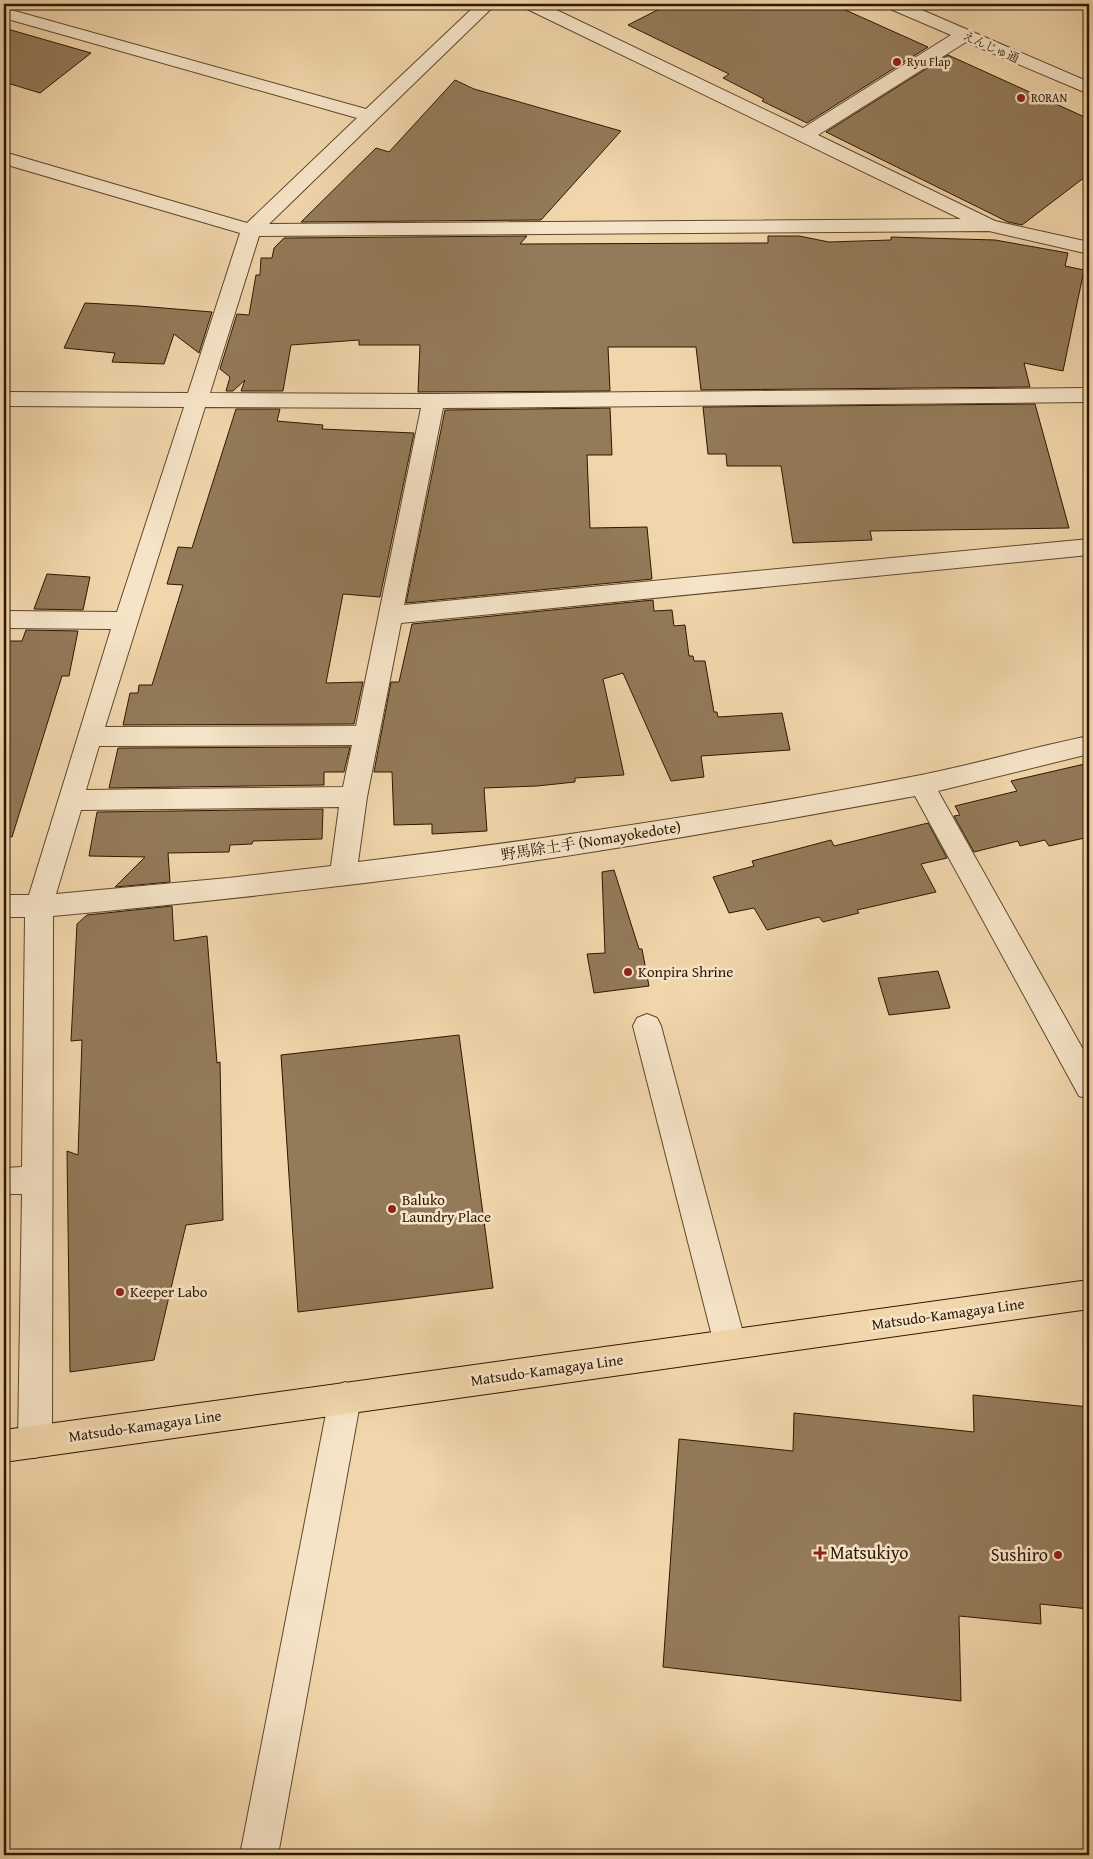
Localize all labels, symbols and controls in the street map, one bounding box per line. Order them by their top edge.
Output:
street label: えんじゅ通 [960,27,1022,67]
place label: Ryu Flap [907,53,951,70]
marker: Ryu Flap [891,56,903,68]
place label: RORAN [1031,89,1067,106]
marker: RORAN [1015,92,1027,104]
street label: 野馬除土手 (Nomayokedote) [499,816,682,865]
place label: Konpira Shrine [638,961,733,982]
marker: Konpira Shrine [622,966,634,978]
place label: Baluko Laundry Place [402,1189,491,1227]
marker: Baluko Laundry Place [386,1203,398,1215]
place label: Keeper Labo [130,1281,208,1302]
marker: Keeper Labo [114,1286,126,1298]
street label: Matsudo-Kamagaya Line [870,1292,1026,1335]
street label: Matsudo-Kamagaya Line [469,1348,625,1391]
street label: Matsudo-Kamagaya Line [67,1404,223,1447]
place label: Matsukiyo [830,1539,909,1566]
place label: Sushiro [991,1541,1048,1568]
marker: Matsukiyo [814,1547,826,1559]
marker: Sushiro [1052,1549,1064,1561]

